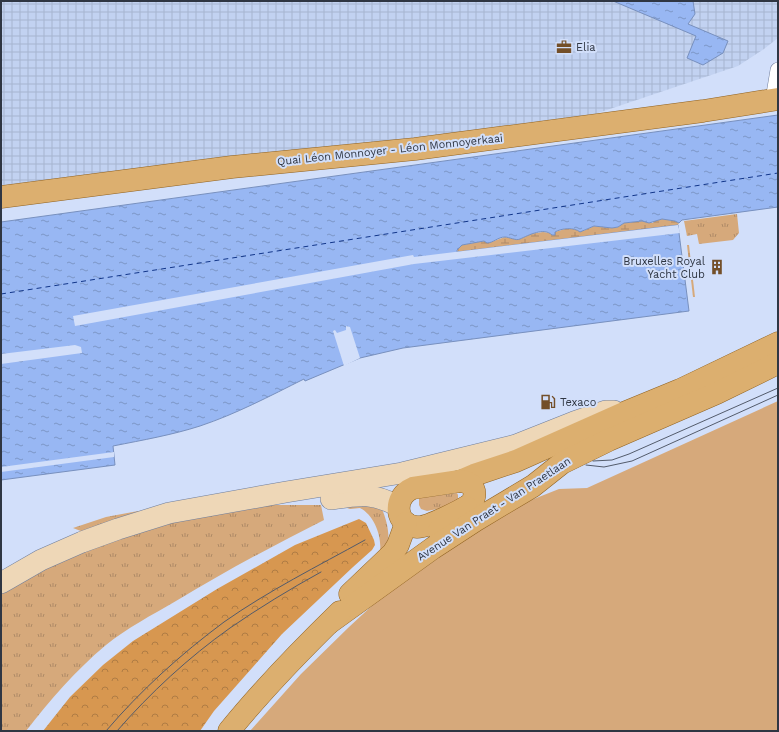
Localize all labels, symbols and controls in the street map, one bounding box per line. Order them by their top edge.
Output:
office icon: Elia [555,38,573,56]
place label: Elia [576,41,596,54]
street label: Quai Léon Monnoyer - Léon Monnoyerkaai [276,132,504,168]
place label: Bruxelles Royal Yacht Club [623,255,706,281]
building icon: Bruxelles Royal Yacht Club [708,258,726,276]
fuel station icon: Texaco [539,393,557,411]
place label: Texaco [560,396,596,409]
street label: Avenue Van Praet - Van Praetlaan [415,454,573,564]

